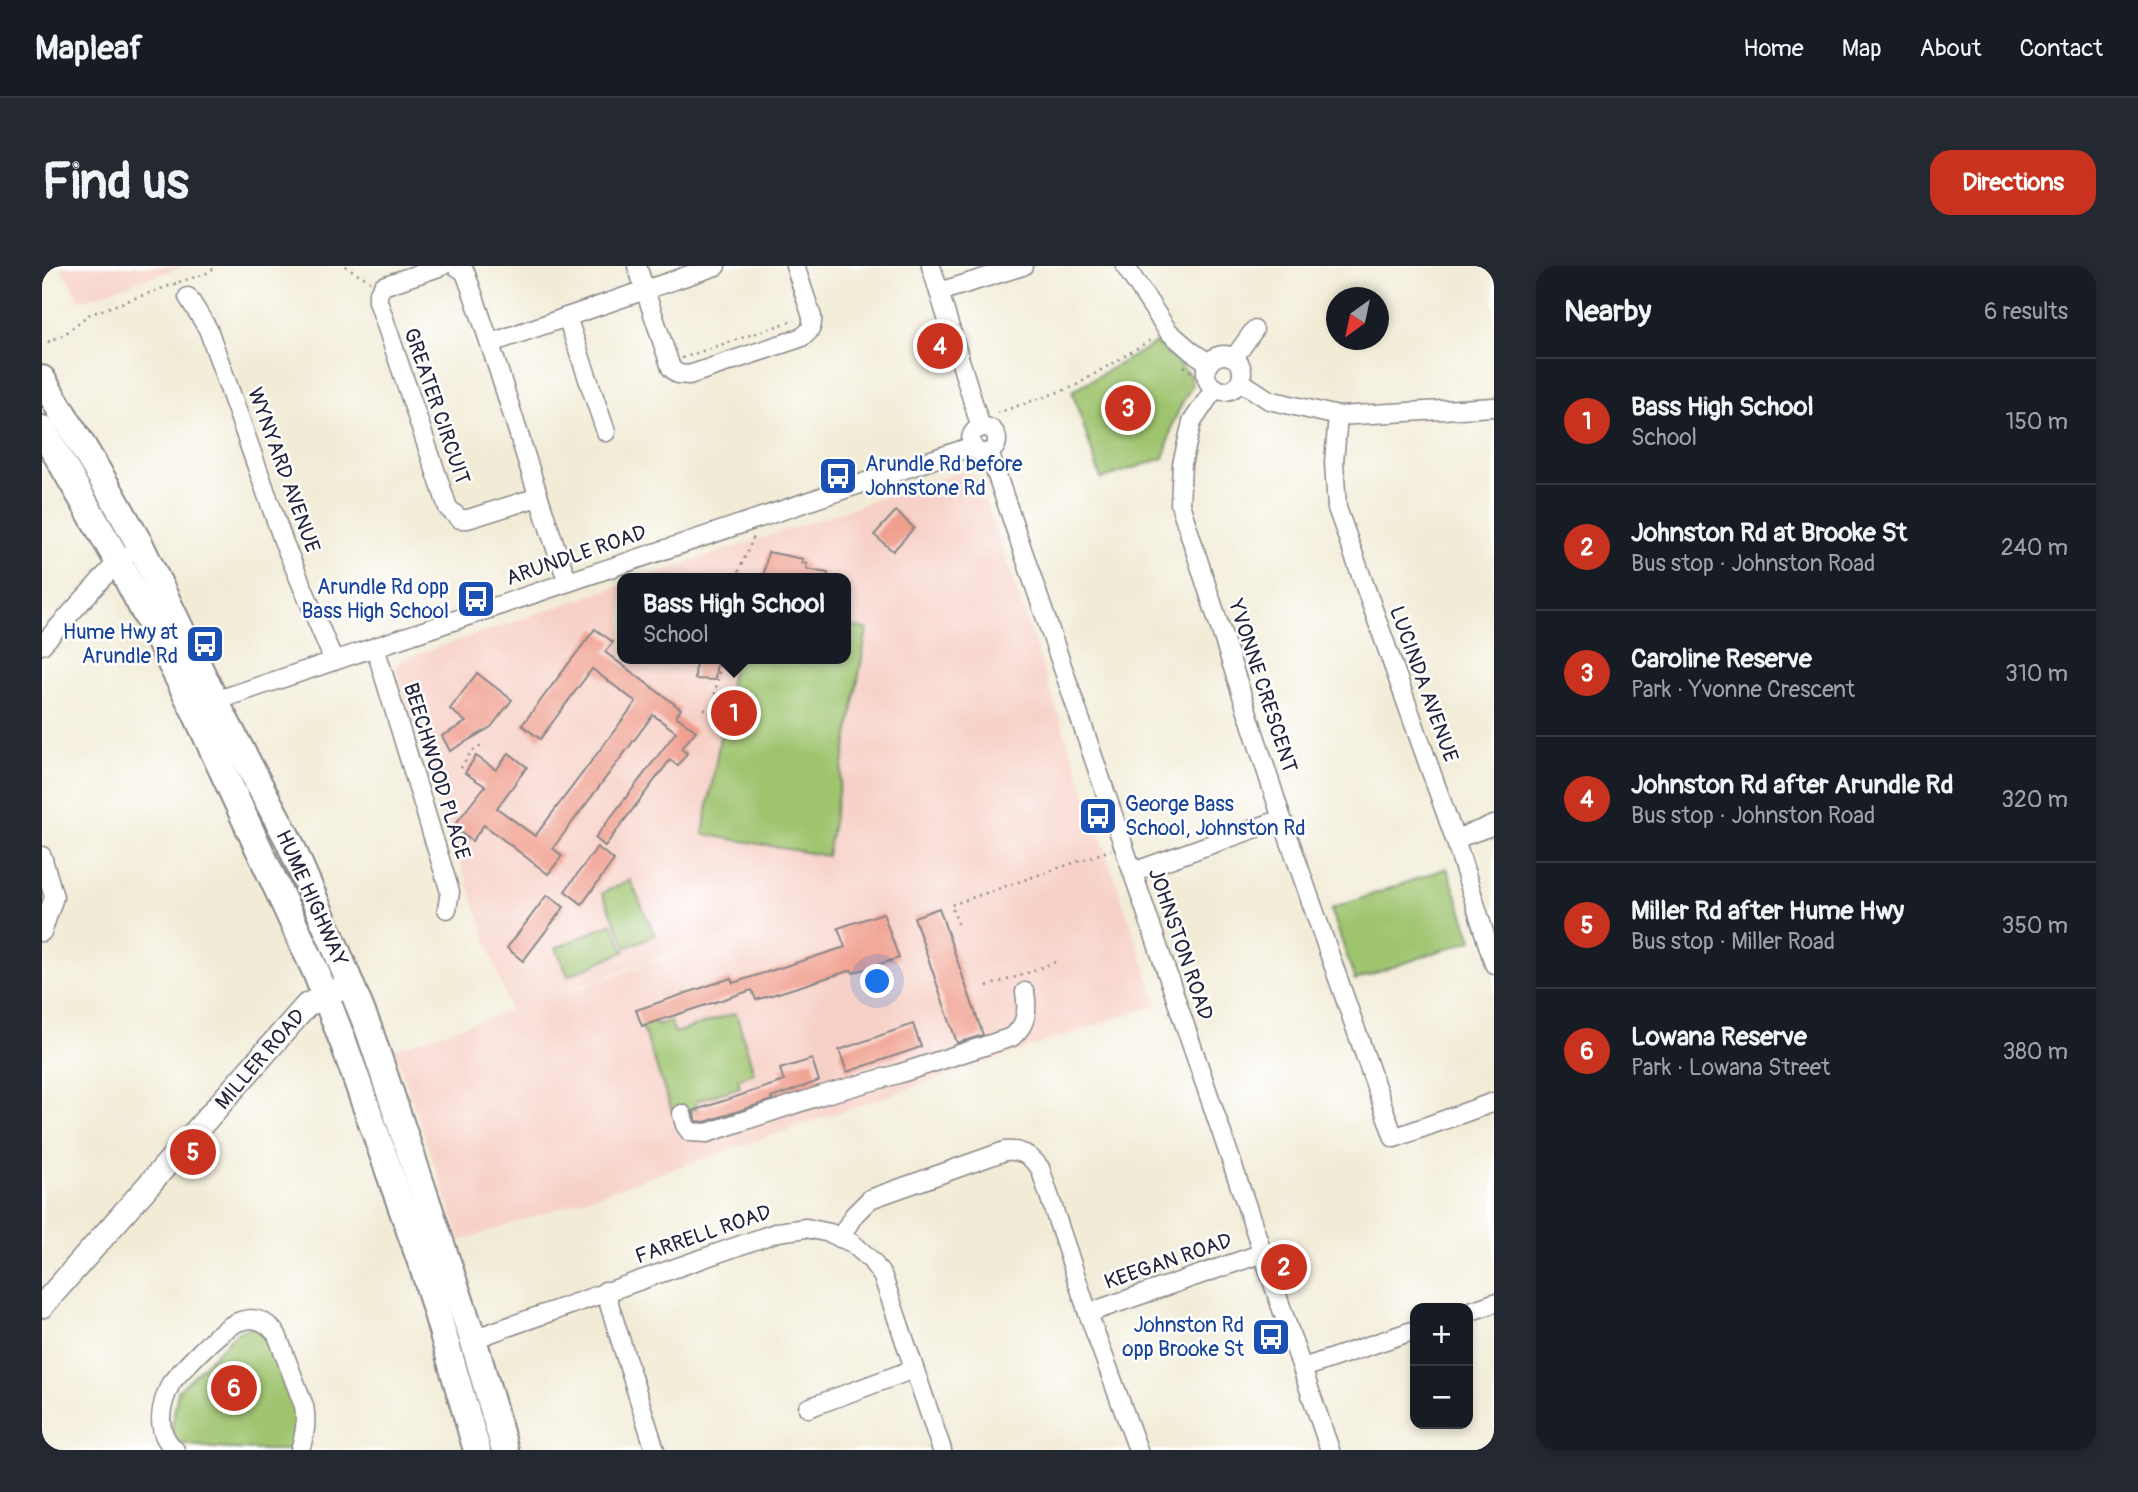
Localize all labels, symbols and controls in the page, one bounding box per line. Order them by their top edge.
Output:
text: Mapleaf [35,28,143,69]
text: Home [1743,34,1804,63]
text: Map [1842,34,1882,63]
text: About [1920,34,1982,63]
text: Contact [2020,34,2103,63]
button: Directions [1930,150,2096,215]
text: Find us [42,152,189,213]
north arrow [1326,287,1389,350]
text: Nearby [1564,293,1651,330]
text: 6 results [1984,297,2068,326]
pin: 4 [917,320,963,372]
street label: GREATER CIRCUIT [397,324,476,488]
pin: 3 [1105,382,1151,434]
street label: WYNYARD AVENUE [241,384,326,557]
text: Bass High School [1631,391,1814,423]
text: 1 [1583,407,1592,436]
text: 150 m [2005,407,2068,436]
text: School [1631,423,1697,452]
place label: Arundle Rd before Johnstone Rd [865,451,1023,502]
bus stop icon: Arundle Rd before Johnstone Rd [817,455,859,497]
text: Johnston Rd at Brooke St [1631,517,1907,549]
street label: ARUNDLE ROAD [502,519,650,592]
text: 2 [1581,533,1593,562]
text: 240 m [2001,533,2068,562]
text: Bus stop · Johnston Road [1631,549,1875,578]
popup [617,573,851,664]
place label: Arundle Rd opp Bass High School [301,574,449,625]
bus stop icon: Arundle Rd opp Bass High School [455,578,497,620]
text: Bass High School [643,588,825,620]
street label: YVONNE CRESCENT [1221,595,1303,776]
street label: LUCINDA AVENUE [1383,602,1464,766]
place label: Hume Hwy at Arundle Rd [63,619,179,670]
text: School [643,620,709,649]
bus stop icon: Hume Hwy at Arundle Rd [184,623,226,665]
text: Caroline Reserve [1631,643,1812,675]
text: 3 [1581,659,1593,688]
text: 310 m [2005,659,2068,688]
text: Park · Yvonne Crescent [1631,675,1855,704]
street label: BEECHWOOD PLACE [397,680,476,863]
pin: 1 [711,687,757,739]
text: Johnston Rd after Arundle Rd [1631,769,1953,801]
text: 4 [1580,785,1594,814]
text: 320 m [2001,785,2068,814]
place label: George Bass School, Johnston Rd [1125,791,1306,842]
bus stop icon: George Bass School, Johnston Rd [1077,795,1119,837]
text: Bus stop · Johnston Road [1631,801,1875,830]
street label: HUME HIGHWAY [269,826,354,971]
street label: JOHNSTON ROAD [1142,865,1219,1024]
text: Miller Rd after Hume Hwy [1631,895,1904,927]
text: 5 [1581,911,1593,940]
text: 350 m [2002,911,2068,940]
text: Bus stop · Miller Road [1631,927,1835,956]
your location [860,964,894,998]
street label: MILLER ROAD [209,1003,311,1115]
text: Lowana Reserve [1631,1021,1807,1053]
text: 6 [1580,1037,1594,1066]
text: 380 m [2002,1037,2068,1066]
text: Park · Lowana Street [1631,1053,1830,1082]
pin: 5 [170,1126,216,1178]
street label: FARRELL ROAD [632,1199,775,1270]
street label: KEEGAN ROAD [1101,1227,1235,1296]
pin: 2 [1261,1241,1307,1293]
map controls [1410,1303,1473,1429]
button: + [1410,1303,1473,1366]
place label: Johnston Rd opp Brooke St [1122,1312,1245,1363]
bus stop icon: Johnston Rd opp Brooke St [1250,1316,1292,1358]
pin: 6 [211,1362,257,1414]
button: − [1410,1366,1473,1429]

